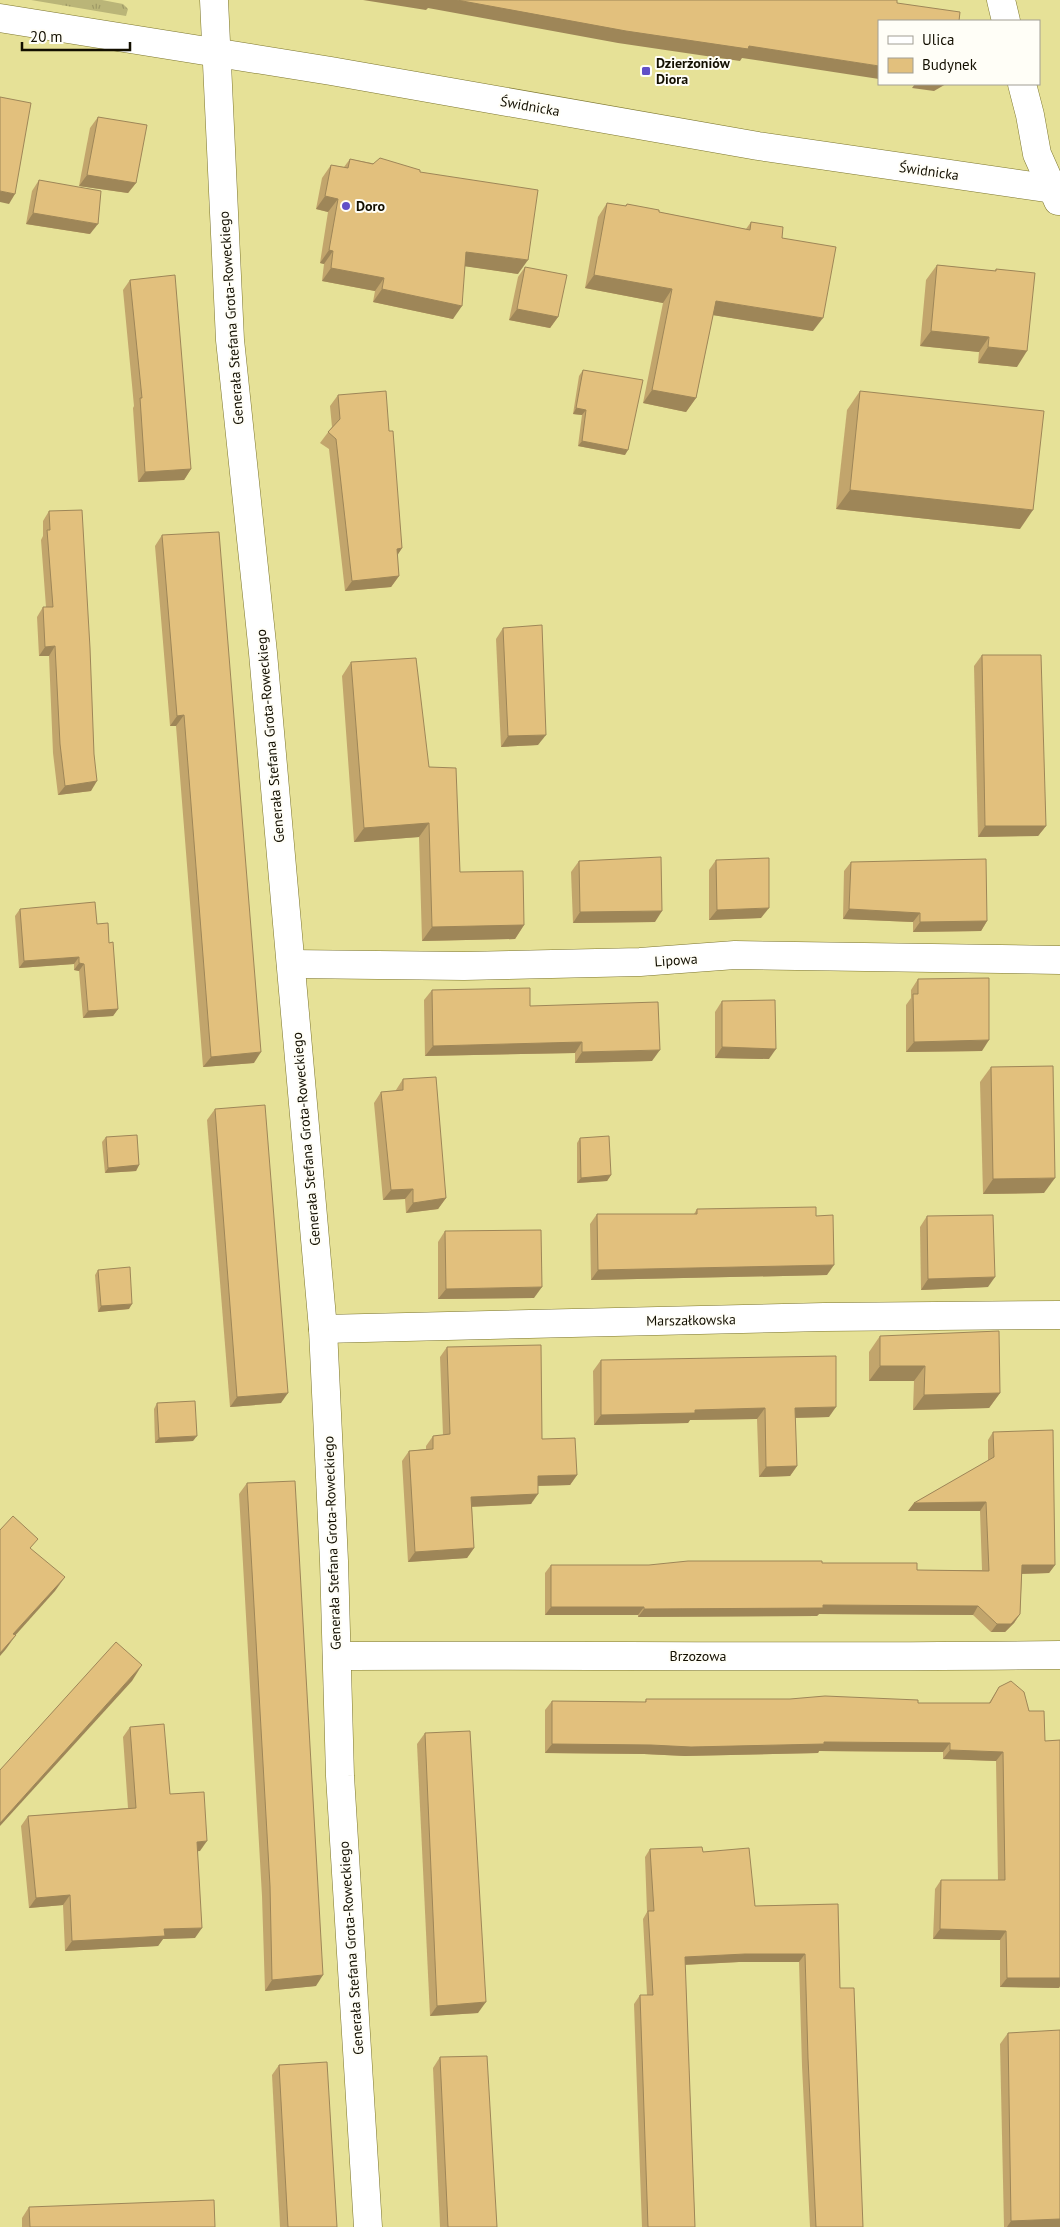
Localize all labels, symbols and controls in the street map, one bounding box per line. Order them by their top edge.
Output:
scale bar [22,20,130,52]
legend [878,20,1040,85]
text: 20 m [30,27,63,46]
text: Ulica [922,30,954,49]
place label: Dzierżoniów Diora [656,54,731,88]
text: Budynek [922,55,978,74]
marker: Dzierżoniów Diora [640,65,652,77]
street label: Świdnicka [499,92,561,120]
street label: Świdnicka [898,158,960,184]
place label: Doro [356,197,385,215]
marker: Doro [340,200,352,212]
street label: Generała Stefana Grota-Roweckiego [215,211,247,425]
street label: Generała Stefana Grota-Roweckiego [252,629,288,843]
street label: Lipowa [654,950,698,970]
street label: Generała Stefana Grota-Roweckiego [288,1032,324,1246]
street label: Marszałkowska [646,1310,736,1330]
street label: Generała Stefana Grota-Roweckiego [319,1436,345,1650]
street label: Brzozowa [670,1647,726,1665]
street label: Generała Stefana Grota-Roweckiego [335,1841,367,2055]

